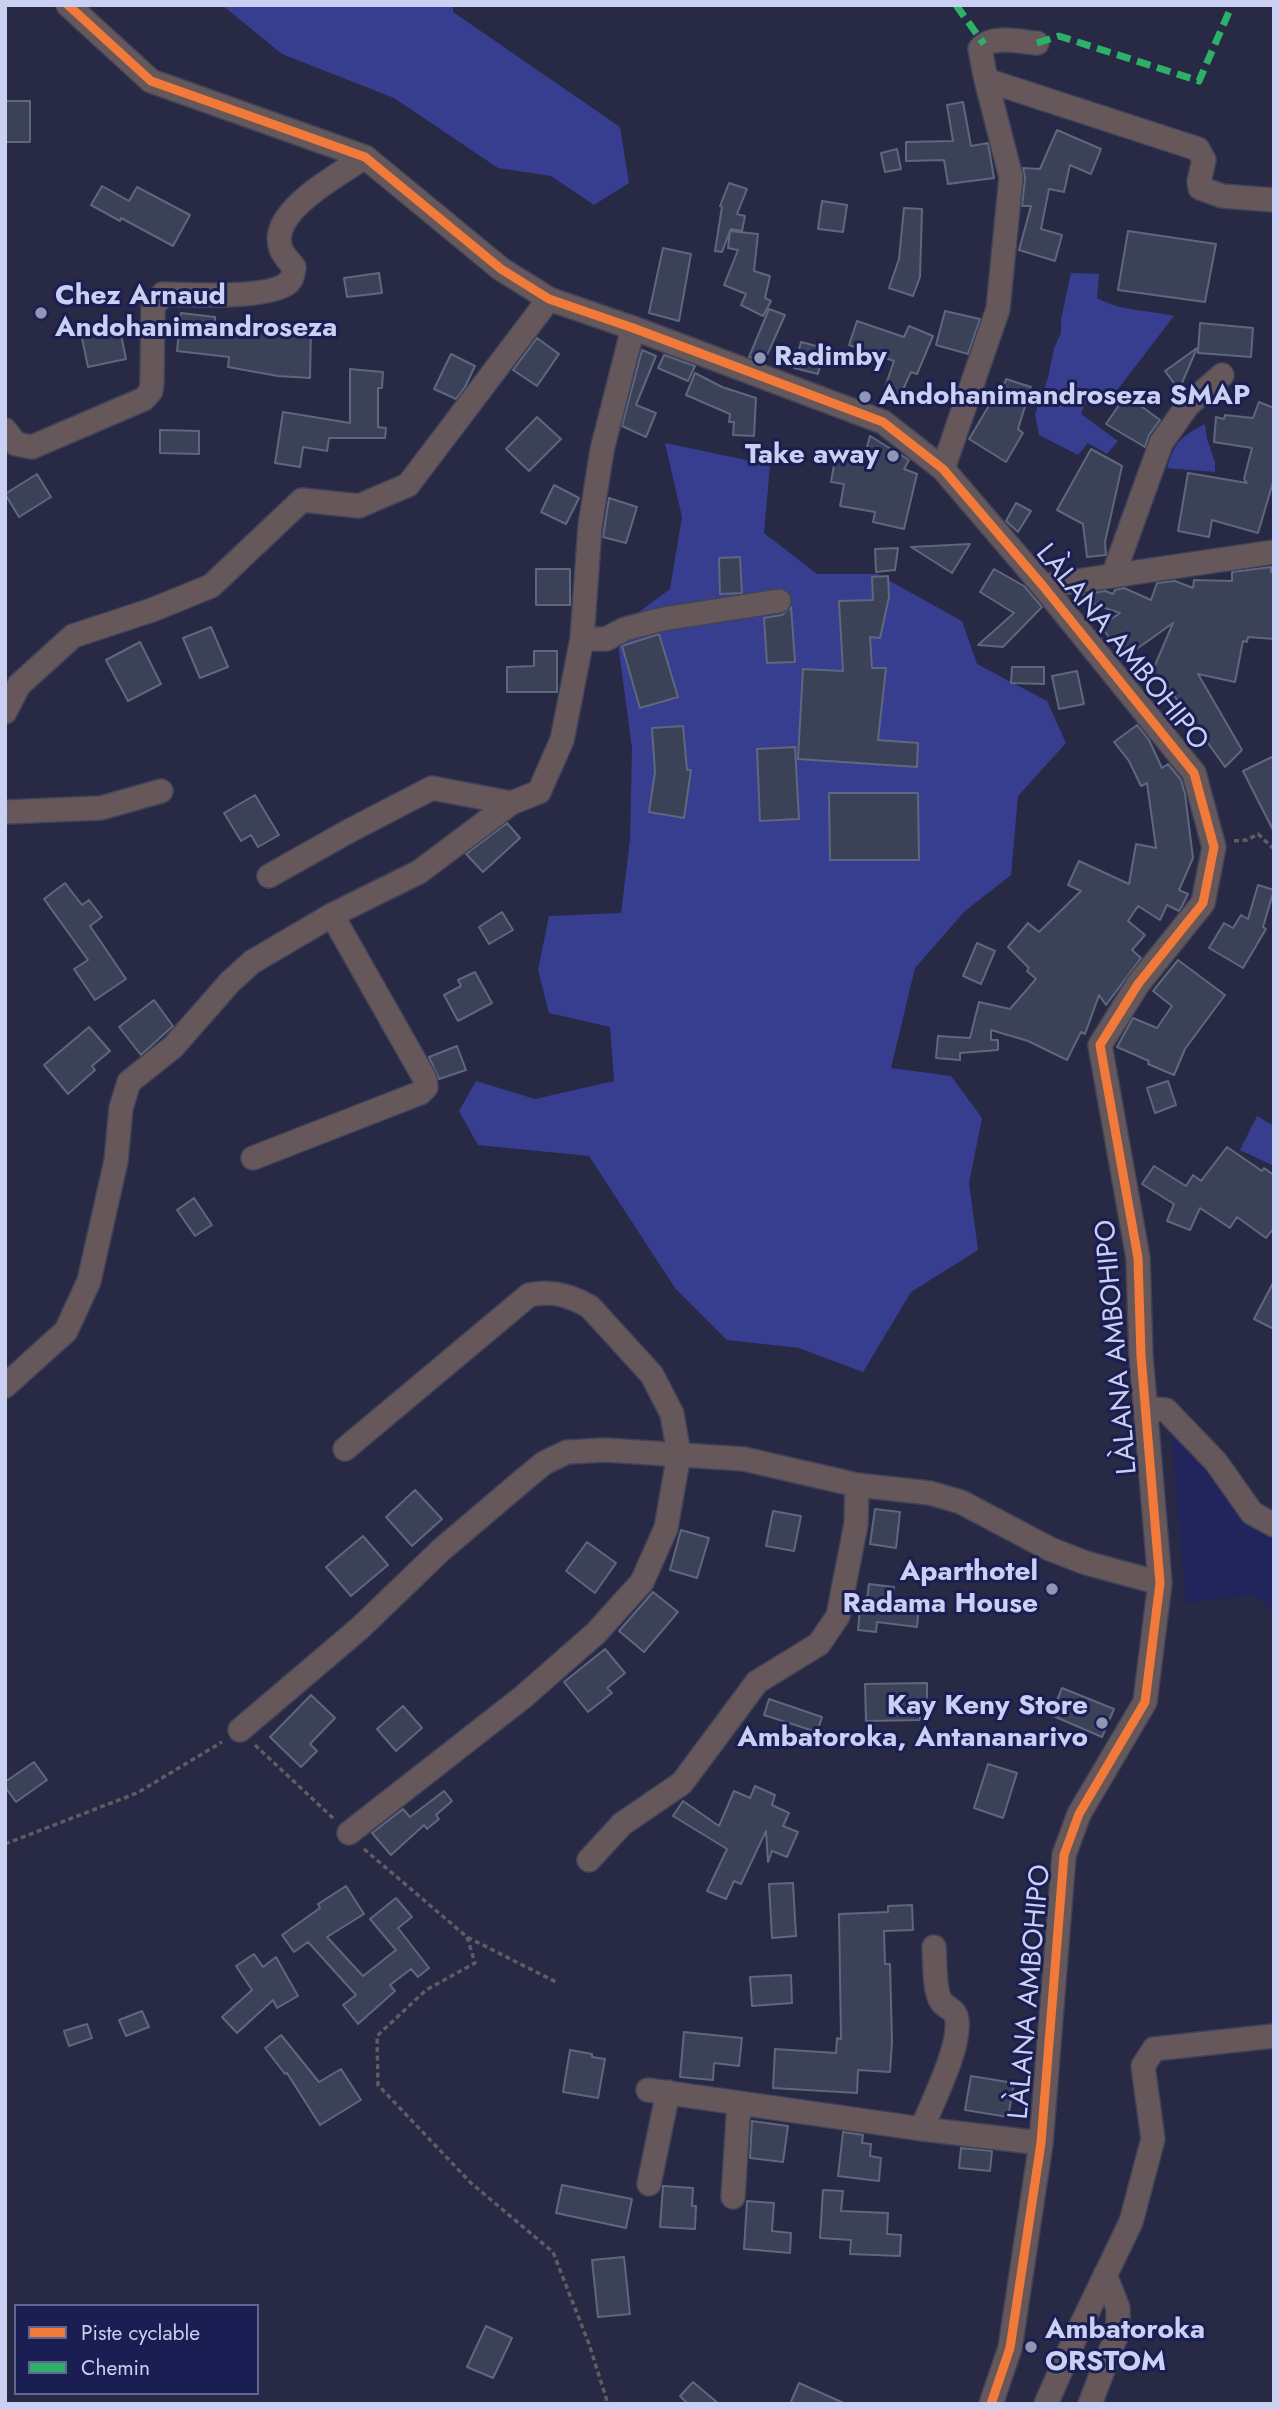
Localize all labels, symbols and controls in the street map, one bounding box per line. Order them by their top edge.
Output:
place label: Chez Arnaud Andohanimandroseza [55,280,337,346]
marker: Chez Arnaud Andohanimandroseza [33,305,49,321]
place label: Radimby [774,341,887,375]
marker: Radimby [752,350,768,366]
place label: Andohanimandroseza SMAP [879,380,1250,414]
marker: Andohanimandroseza SMAP [857,389,873,405]
place label: Take away [745,439,879,473]
marker: Take away [885,448,901,464]
street label: LÀLANA AMBOHIPO [1027,538,1215,758]
street label: LÀLANA AMBOHIPO [1090,1218,1146,1476]
place label: Aparthotel Radama House [843,1556,1038,1622]
marker: Aparthotel Radama House [1044,1581,1060,1597]
place label: Kay Keny Store Ambatoroka, Antananarivo [737,1690,1088,1756]
marker: Kay Keny Store Ambatoroka, Antananarivo [1094,1715,1110,1731]
street label: LÀLANA AMBOHIPO [1003,1863,1059,2121]
legend [14,2304,259,2395]
place label: Ambatoroka ORSTOM [1045,2314,1205,2380]
text: Piste cyclable [81,2318,200,2348]
marker: Ambatoroka ORSTOM [1023,2339,1039,2355]
text: Chemin [81,2353,150,2383]

